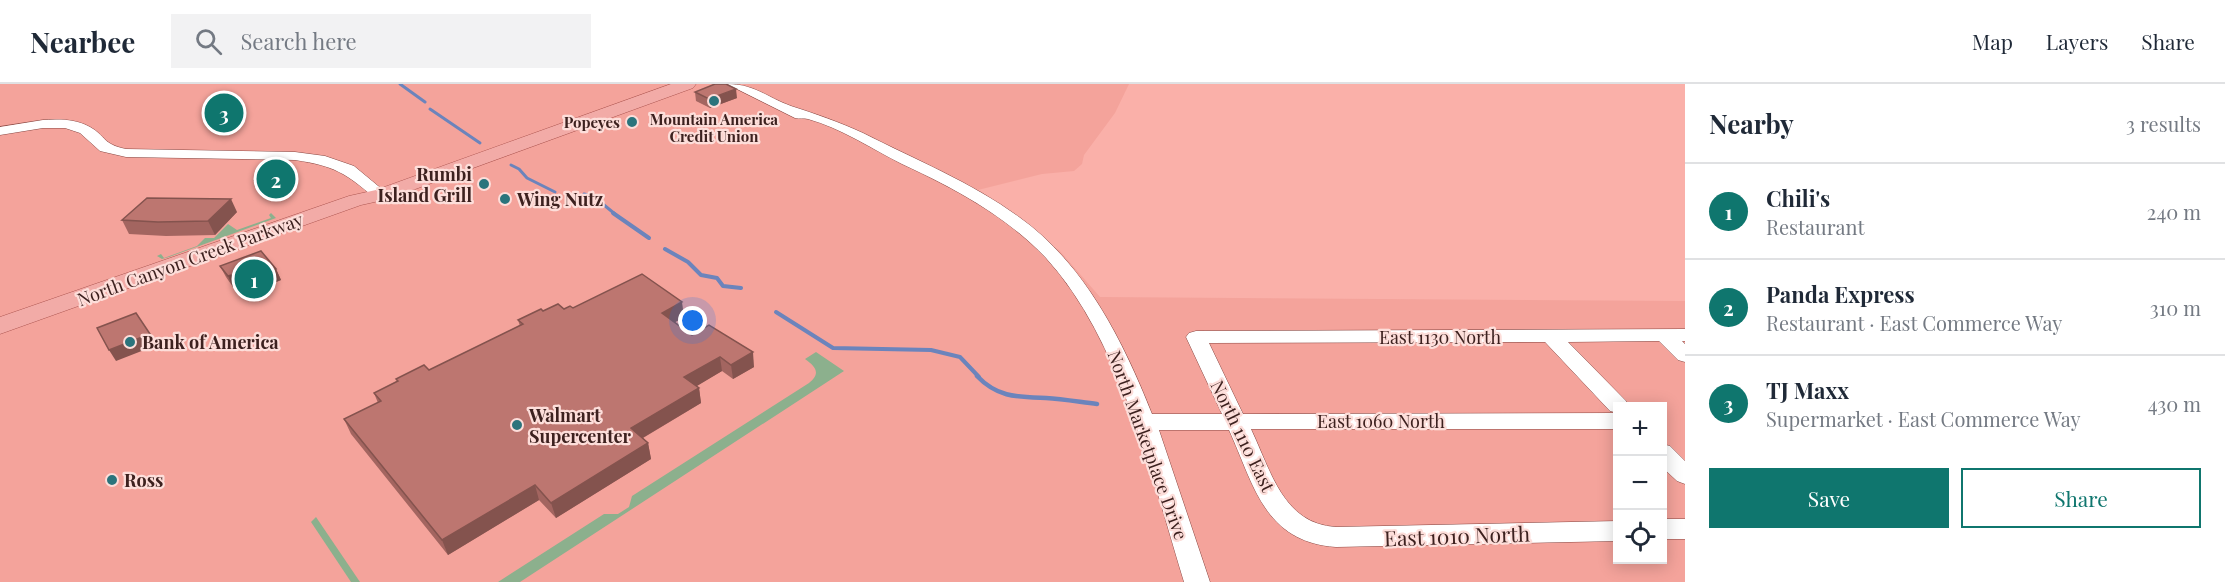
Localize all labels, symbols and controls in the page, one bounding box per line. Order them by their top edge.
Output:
search box [171,14,591,68]
text: Nearbee [30,23,135,60]
icon: search [192,25,225,58]
text: Search here [240,26,357,56]
text: Map [1972,27,2013,55]
text: Layers [2046,27,2108,55]
text: Share [2141,27,2195,55]
pin: 3 [204,90,244,135]
marker: Mountain America Credit Union [707,94,721,108]
text: Nearby [1709,106,1794,141]
place label: Mountain America Credit Union [650,109,778,146]
text: 3 results [2126,110,2201,137]
place label: Popeyes [564,112,620,132]
marker: Popeyes [625,115,639,129]
pin: 2 [256,156,296,202]
place label: Rumbi Island Grill [377,162,472,207]
marker: Rumbi Island Grill [477,177,491,191]
text: Chili's [1766,183,1830,213]
place label: Wing Nutz [516,187,603,211]
marker: Wing Nutz [498,192,512,206]
text: 1 [1725,198,1732,225]
text: 240 m [2147,198,2201,225]
street label: North Canyon Creek Parkway [74,207,306,311]
text: Restaurant [1766,213,1865,240]
pin: 1 [234,256,274,302]
text: Panda Express [1766,279,1915,309]
text: 2 [1723,294,1734,321]
text: 310 m [2150,294,2201,321]
your location [678,306,707,335]
text: Restaurant · East Commerce Way [1766,309,2062,336]
street label: East 1130 North [1379,325,1501,349]
place label: Bank of America [142,330,279,354]
marker: Bank of America [123,335,137,349]
street label: North Marketplace Drive [1103,347,1193,543]
text: TJ Maxx [1766,375,1849,405]
street label: North 1110 East [1206,376,1281,496]
text: 3 [1724,390,1733,417]
text: 430 m [2148,390,2201,417]
map controls [1613,402,1667,564]
button: + [1613,402,1667,456]
place label: Walmart Supercenter [528,403,632,448]
text: Supermarket · East Commerce Way [1766,405,2081,432]
street label: East 1060 North [1317,409,1445,433]
marker: Walmart Supercenter [510,418,524,432]
button: − [1613,456,1667,510]
place label: Ross [124,468,163,492]
button: Save [1709,468,1949,528]
button: Share [1961,468,2201,528]
marker: Ross [105,473,119,487]
button: locate [1613,510,1667,564]
street label: East 1010 North [1384,518,1531,552]

